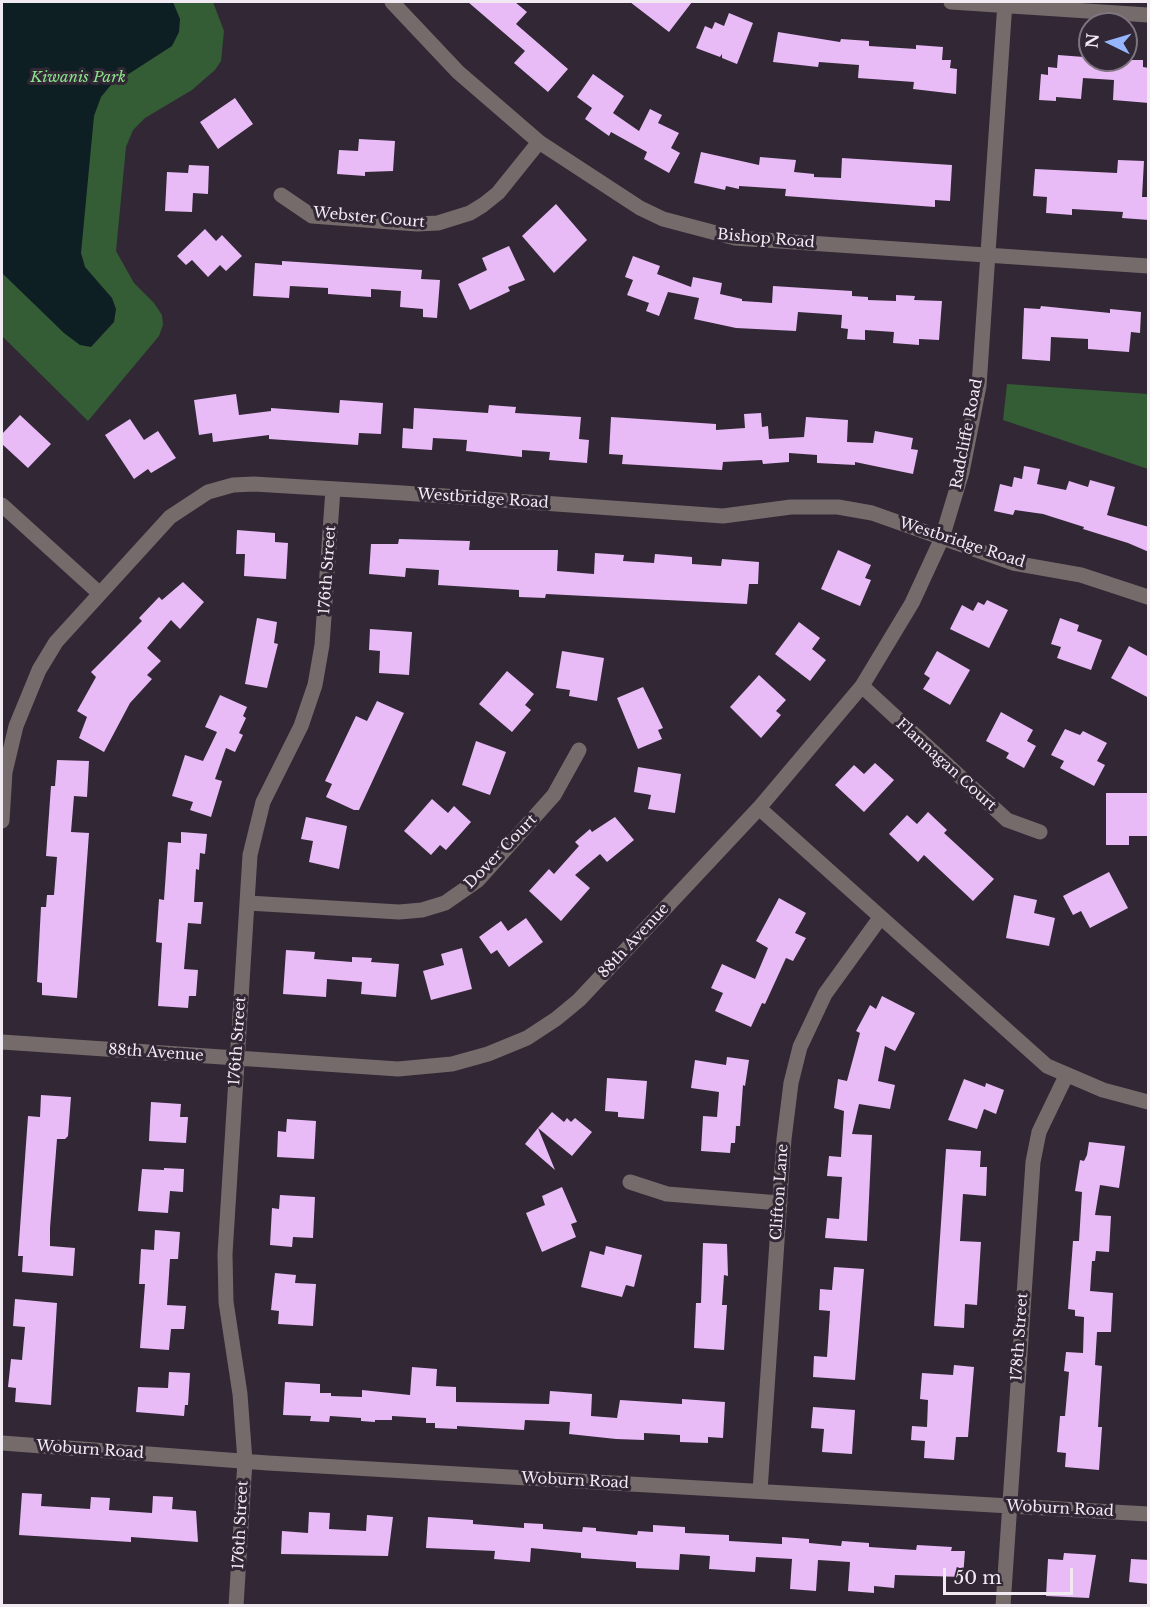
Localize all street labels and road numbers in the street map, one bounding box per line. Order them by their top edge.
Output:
street label: Webster Court [312,204,426,232]
street label: Bishop Road [716,226,816,252]
street label: Radcliffe Road [947,377,987,491]
street label: Westbridge Road [417,485,549,513]
street label: Westbridge Road [897,514,1027,572]
street label: 176th Street [316,525,340,615]
street label: Flannagan Court [892,715,1000,815]
street label: Dover Court [461,811,541,893]
street label: 88th Avenue [595,900,673,982]
street label: 176th Street [226,996,250,1086]
street label: 88th Avenue [108,1041,204,1065]
street label: Clifton Lane [768,1143,792,1241]
street label: 178th Street [1008,1292,1032,1382]
street label: Woburn Road [36,1437,144,1463]
street label: Woburn Road [521,1469,629,1493]
street label: 176th Street [230,1480,252,1570]
street label: Woburn Road [1006,1497,1114,1521]

